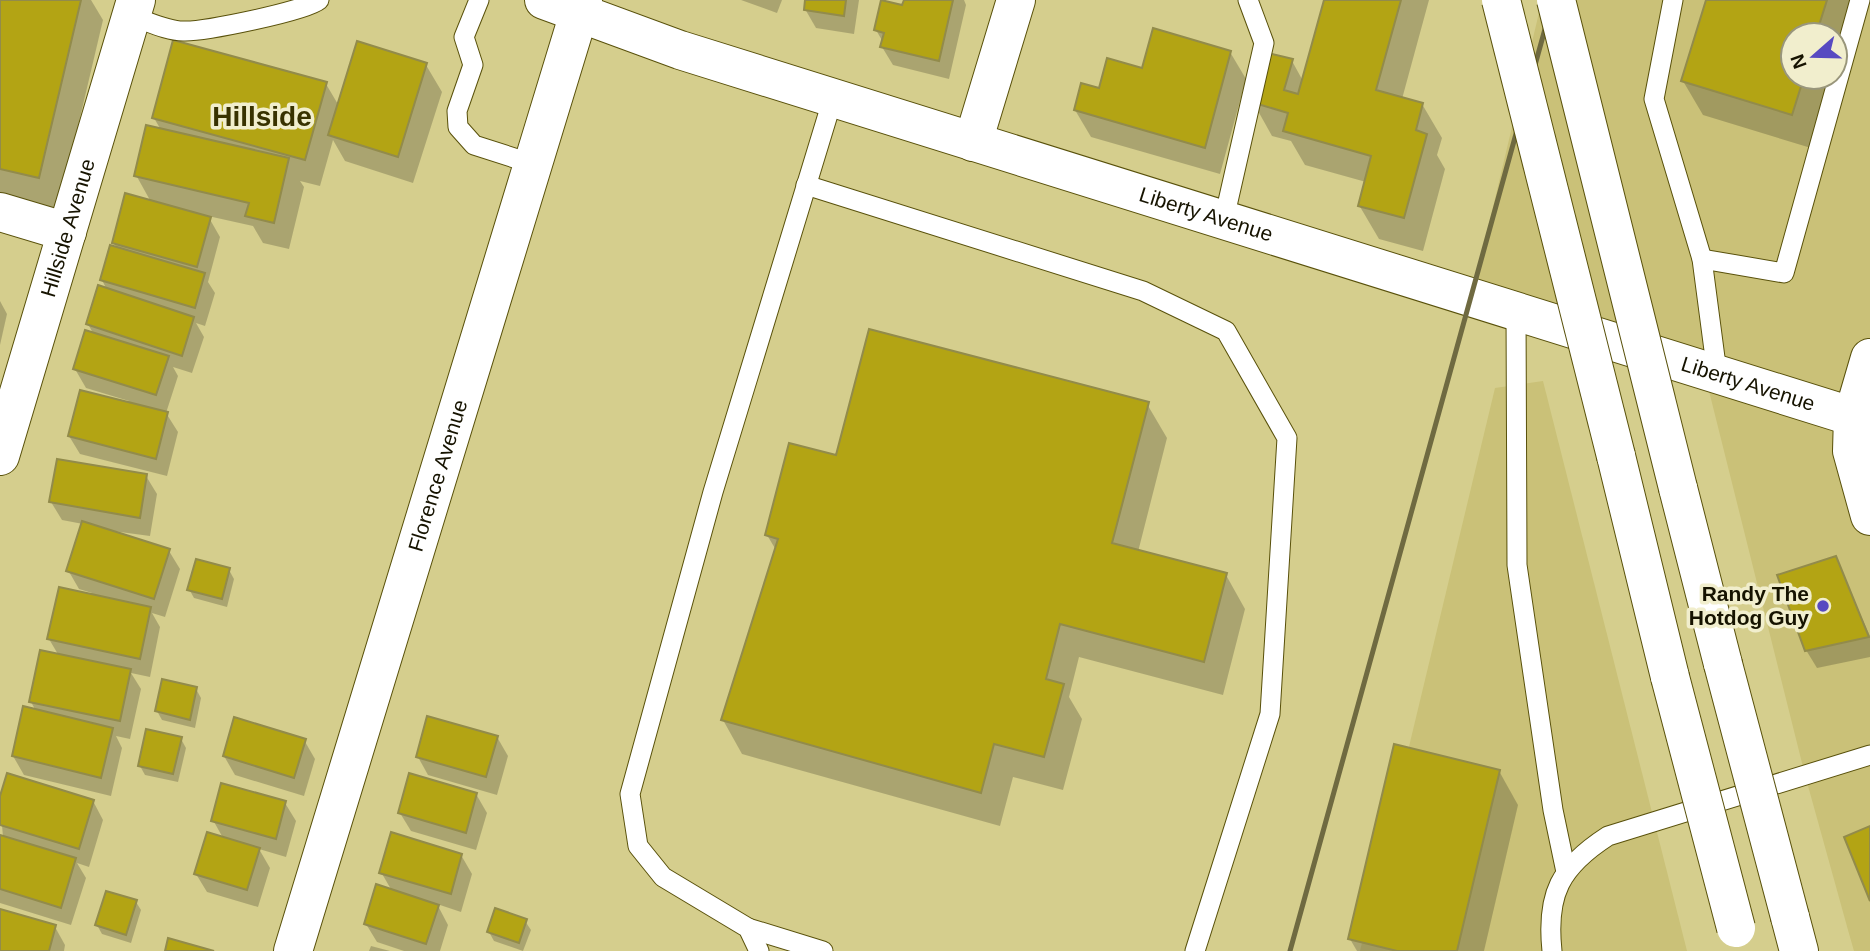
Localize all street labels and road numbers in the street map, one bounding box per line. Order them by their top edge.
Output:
street label: Hillside Avenue [36,156,99,300]
street label: Liberty Avenue [1137,182,1276,246]
street label: Liberty Avenue [1679,352,1818,415]
street label: Florence Avenue [404,397,471,554]

